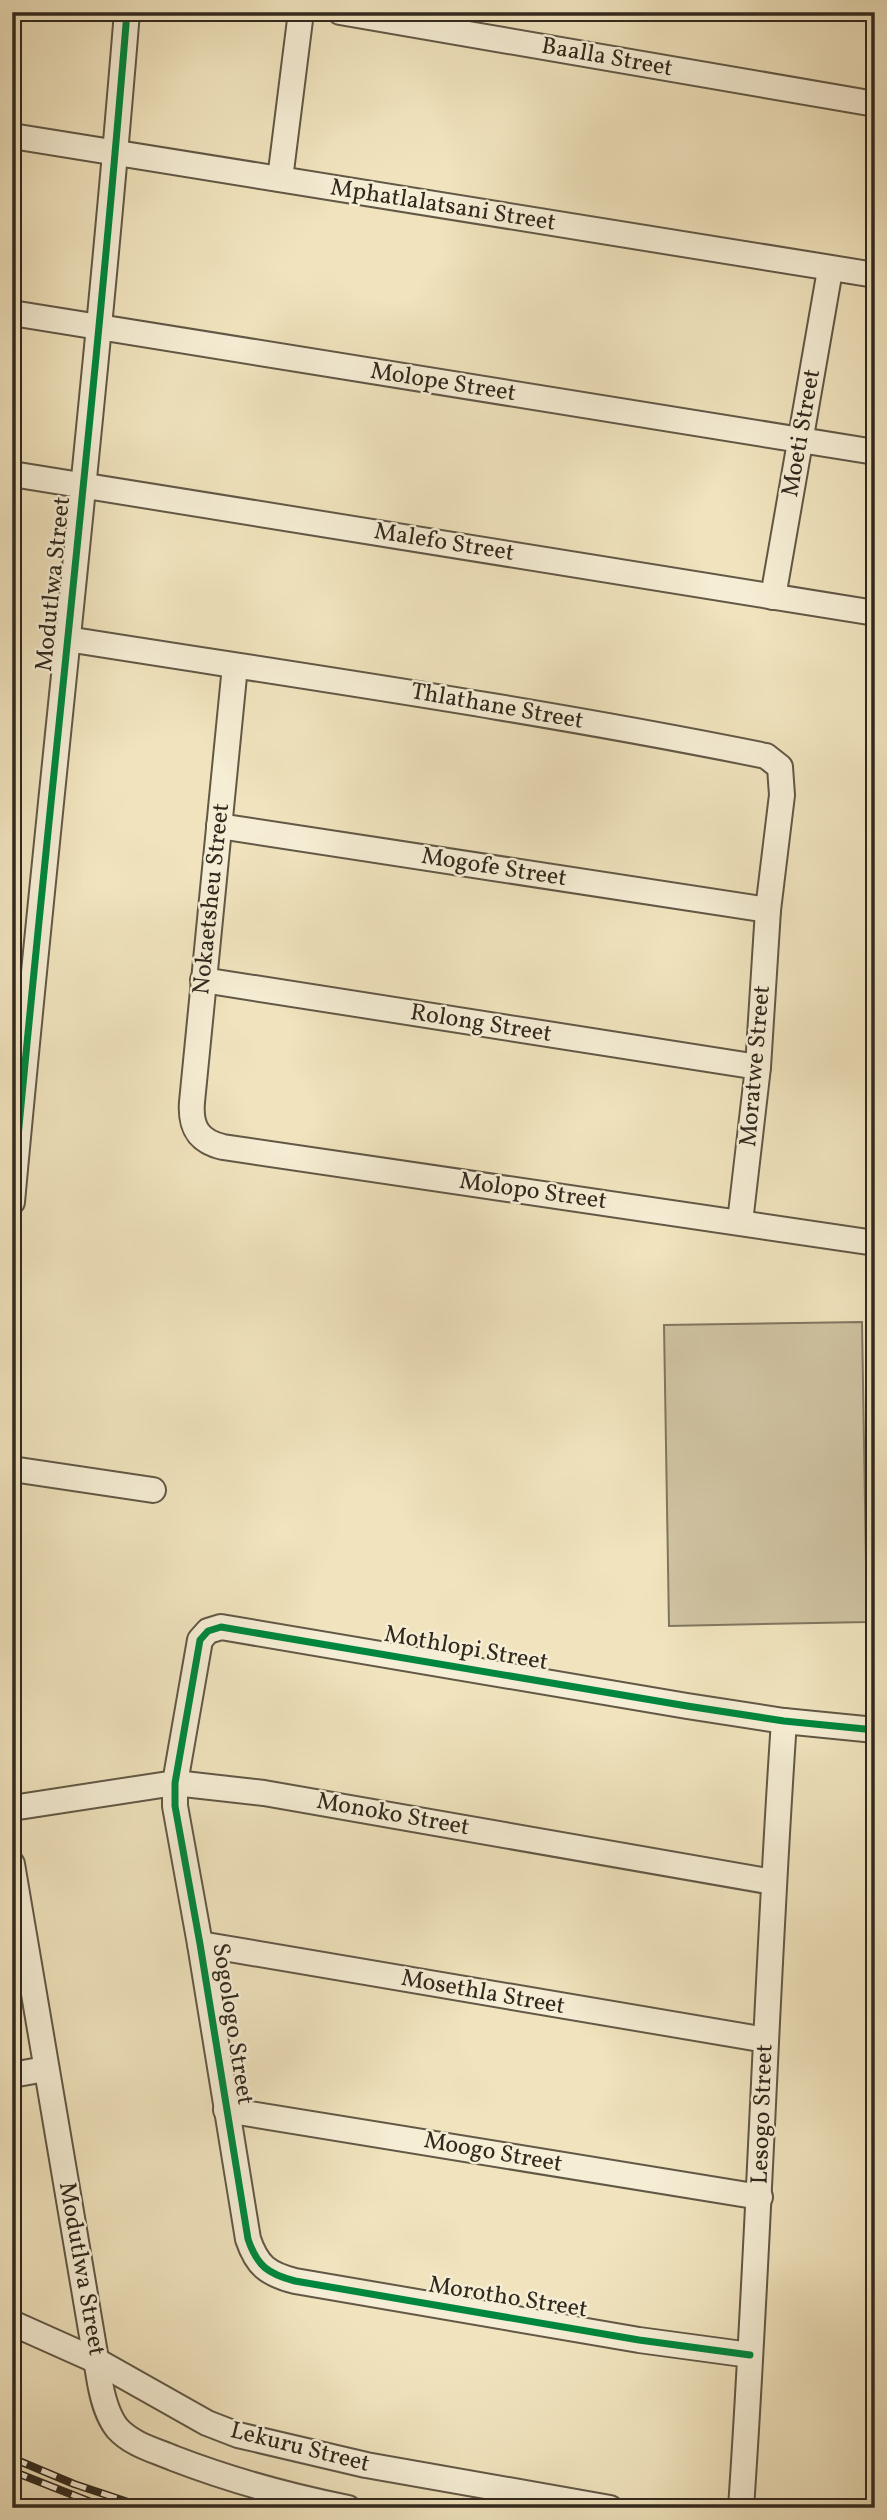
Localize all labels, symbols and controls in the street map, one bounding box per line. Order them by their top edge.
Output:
street label: Baalla Street [539,30,675,86]
street label: Mphatlalatsani Street [328,171,558,241]
street label: Molope Street [368,355,518,411]
street label: Moeti Street [774,366,830,500]
street label: Modutlwa Street [28,495,80,673]
street label: Malefo Street [371,515,517,571]
street label: Thlathane Street [408,675,586,739]
street label: Nokaetsheu Street [185,802,239,996]
street label: Mogofe Street [419,840,569,896]
street label: Moratwe Street [732,984,780,1148]
street label: Rolong Street [408,996,554,1052]
street label: Molopo Street [457,1165,609,1219]
street label: Mothlopi Street [381,1618,551,1680]
street label: Monoko Street [314,1785,472,1845]
street label: Sogologo Street [202,1941,262,2107]
street label: Mosethla Street [398,1962,568,2024]
street label: Lesogo Street [744,2043,782,2185]
street label: Moogo Street [421,2124,565,2182]
street label: Modutlwa Street [49,2180,113,2358]
street label: Morotho Street [426,2269,590,2327]
street label: Lekuru Street [227,2414,373,2482]

